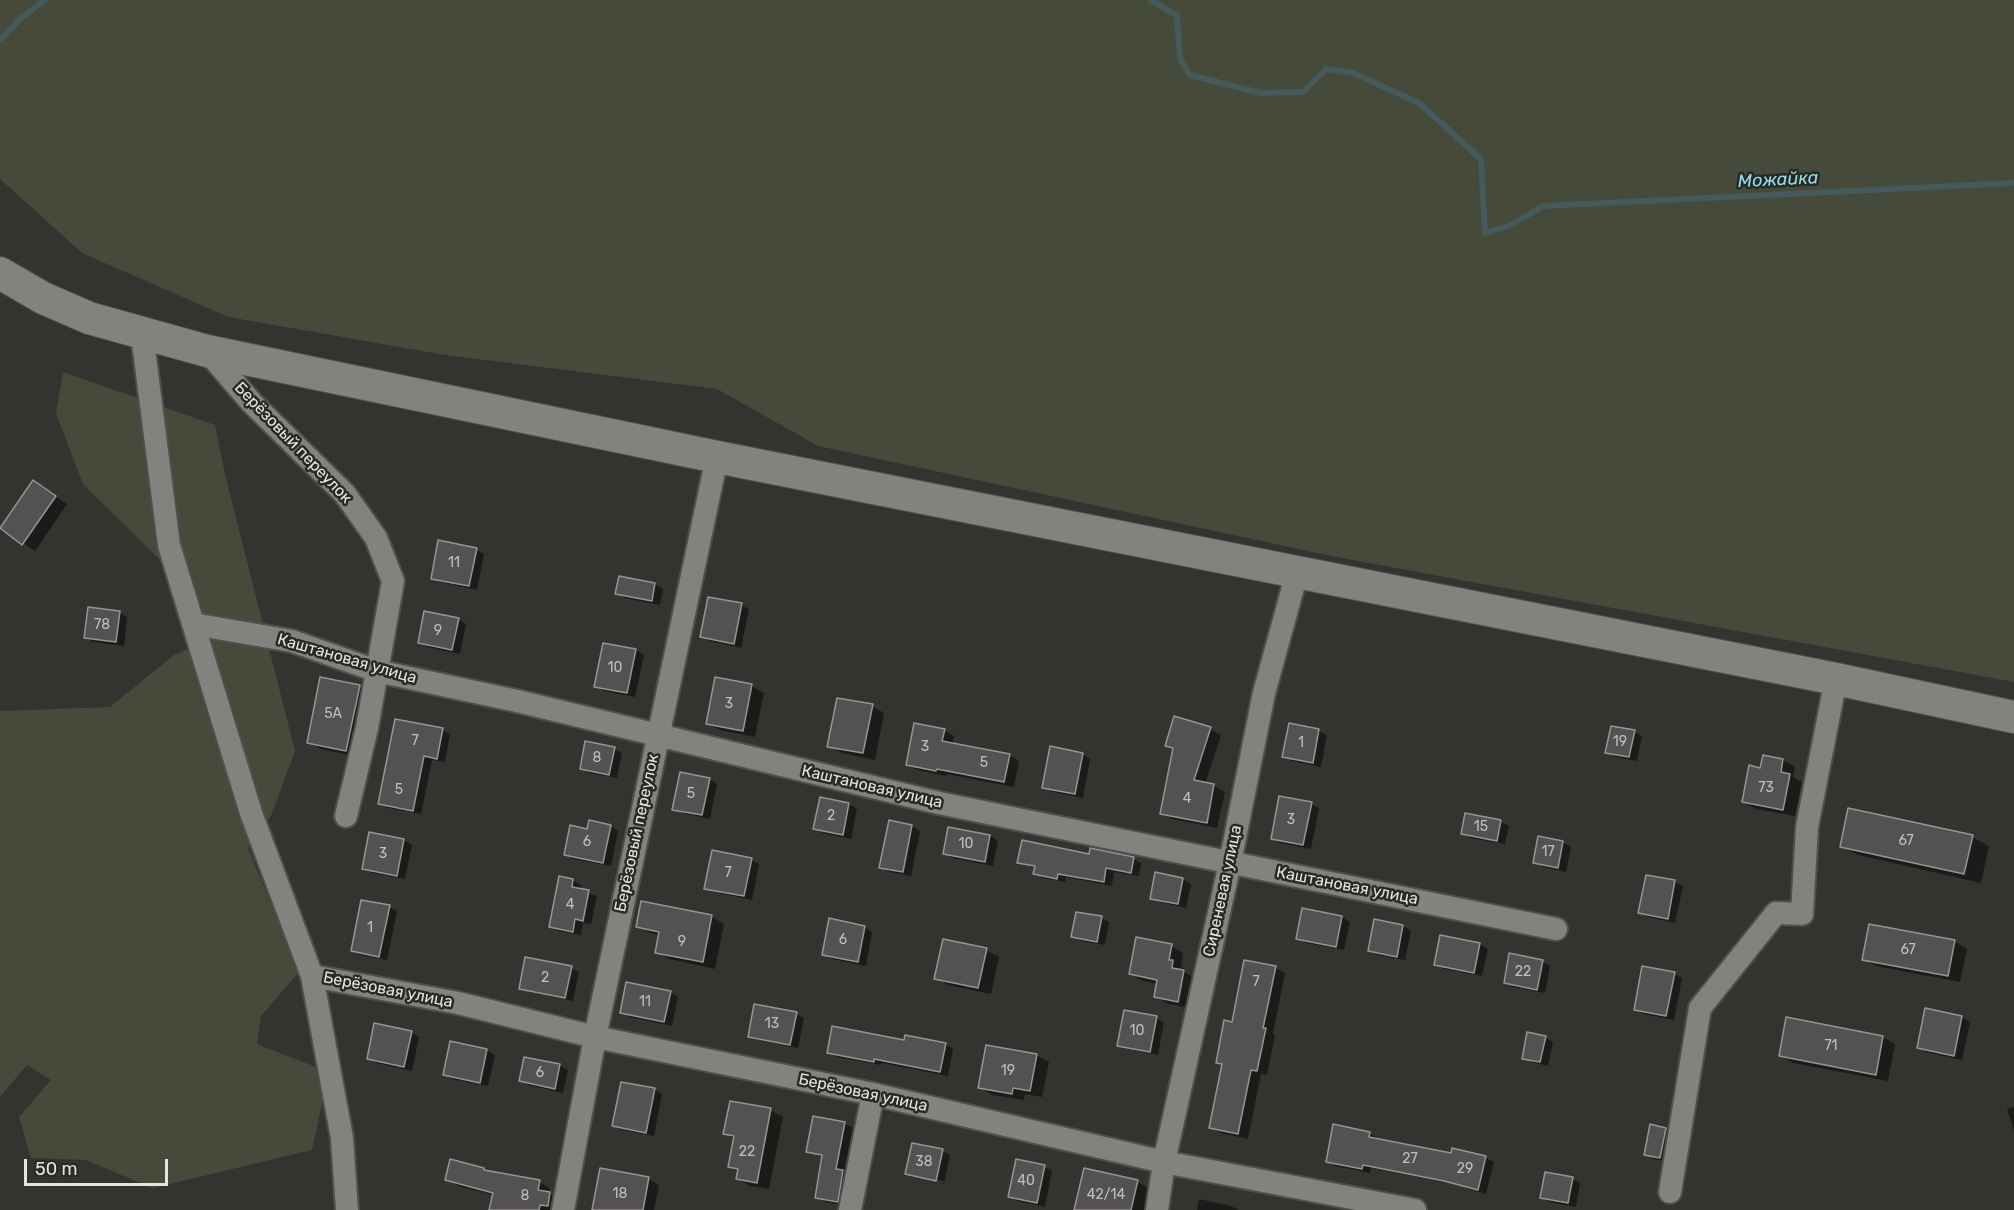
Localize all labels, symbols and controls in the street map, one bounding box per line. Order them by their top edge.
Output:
water label: Можайка [1737,167,1819,193]
street label: Берёзовый переулок [230,378,356,508]
house number: 11 [448,555,460,571]
house number: 78 [94,617,110,633]
house number: 9 [434,623,442,639]
street label: Каштановая улица [275,630,419,688]
house number: 10 [608,660,622,676]
house number: 3 [725,696,733,712]
house number: 5А [324,706,342,722]
house number: 7 [411,733,419,749]
house number: 19 [1613,734,1627,750]
house number: 1 [1298,735,1304,751]
house number: 3 [921,739,929,755]
house number: 8 [593,750,601,766]
street label: Берёзовый переулок [611,752,663,914]
house number: 5 [980,755,988,771]
street label: Каштановая улица [800,761,944,813]
house number: 73 [1758,780,1774,796]
house number: 5 [395,782,403,798]
house number: 5 [687,786,695,802]
house number: 4 [1183,791,1191,807]
house number: 2 [827,808,835,824]
house number: 3 [1287,812,1295,828]
house number: 15 [1474,819,1488,835]
street label: Сиреневая улица [1200,823,1246,959]
house number: 67 [1898,833,1914,849]
house number: 6 [583,834,591,850]
house number: 10 [959,836,973,852]
house number: 17 [1541,844,1555,860]
house number: 3 [379,846,387,862]
street label: Каштановая улица [1274,863,1420,909]
house number: 7 [724,865,732,881]
house number: 4 [566,897,574,913]
house number: 1 [367,920,373,936]
house number: 6 [839,932,847,948]
house number: 9 [678,934,686,950]
house number: 67 [1900,942,1916,958]
house number: 22 [1515,964,1531,980]
street label: Берёзовая улица [322,968,454,1012]
house number: 2 [541,970,549,986]
house number: 7 [1252,974,1260,990]
house number: 11 [639,994,651,1010]
house number: 13 [765,1016,779,1032]
house number: 10 [1130,1023,1144,1039]
house number: 71 [1824,1038,1838,1054]
house number: 19 [1001,1063,1015,1079]
house number: 6 [536,1065,544,1081]
street label: Берёзовая улица [797,1070,929,1116]
house number: 22 [739,1144,755,1160]
scale bar [27,1147,171,1185]
house number: 27 [1402,1151,1418,1167]
house number: 38 [915,1154,933,1170]
text: 50 m [35,1158,78,1180]
house number: 29 [1457,1161,1473,1177]
house number: 40 [1017,1173,1035,1189]
house number: 18 [613,1186,627,1202]
house number: 42/14 [1087,1187,1125,1203]
house number: 8 [521,1188,529,1204]

